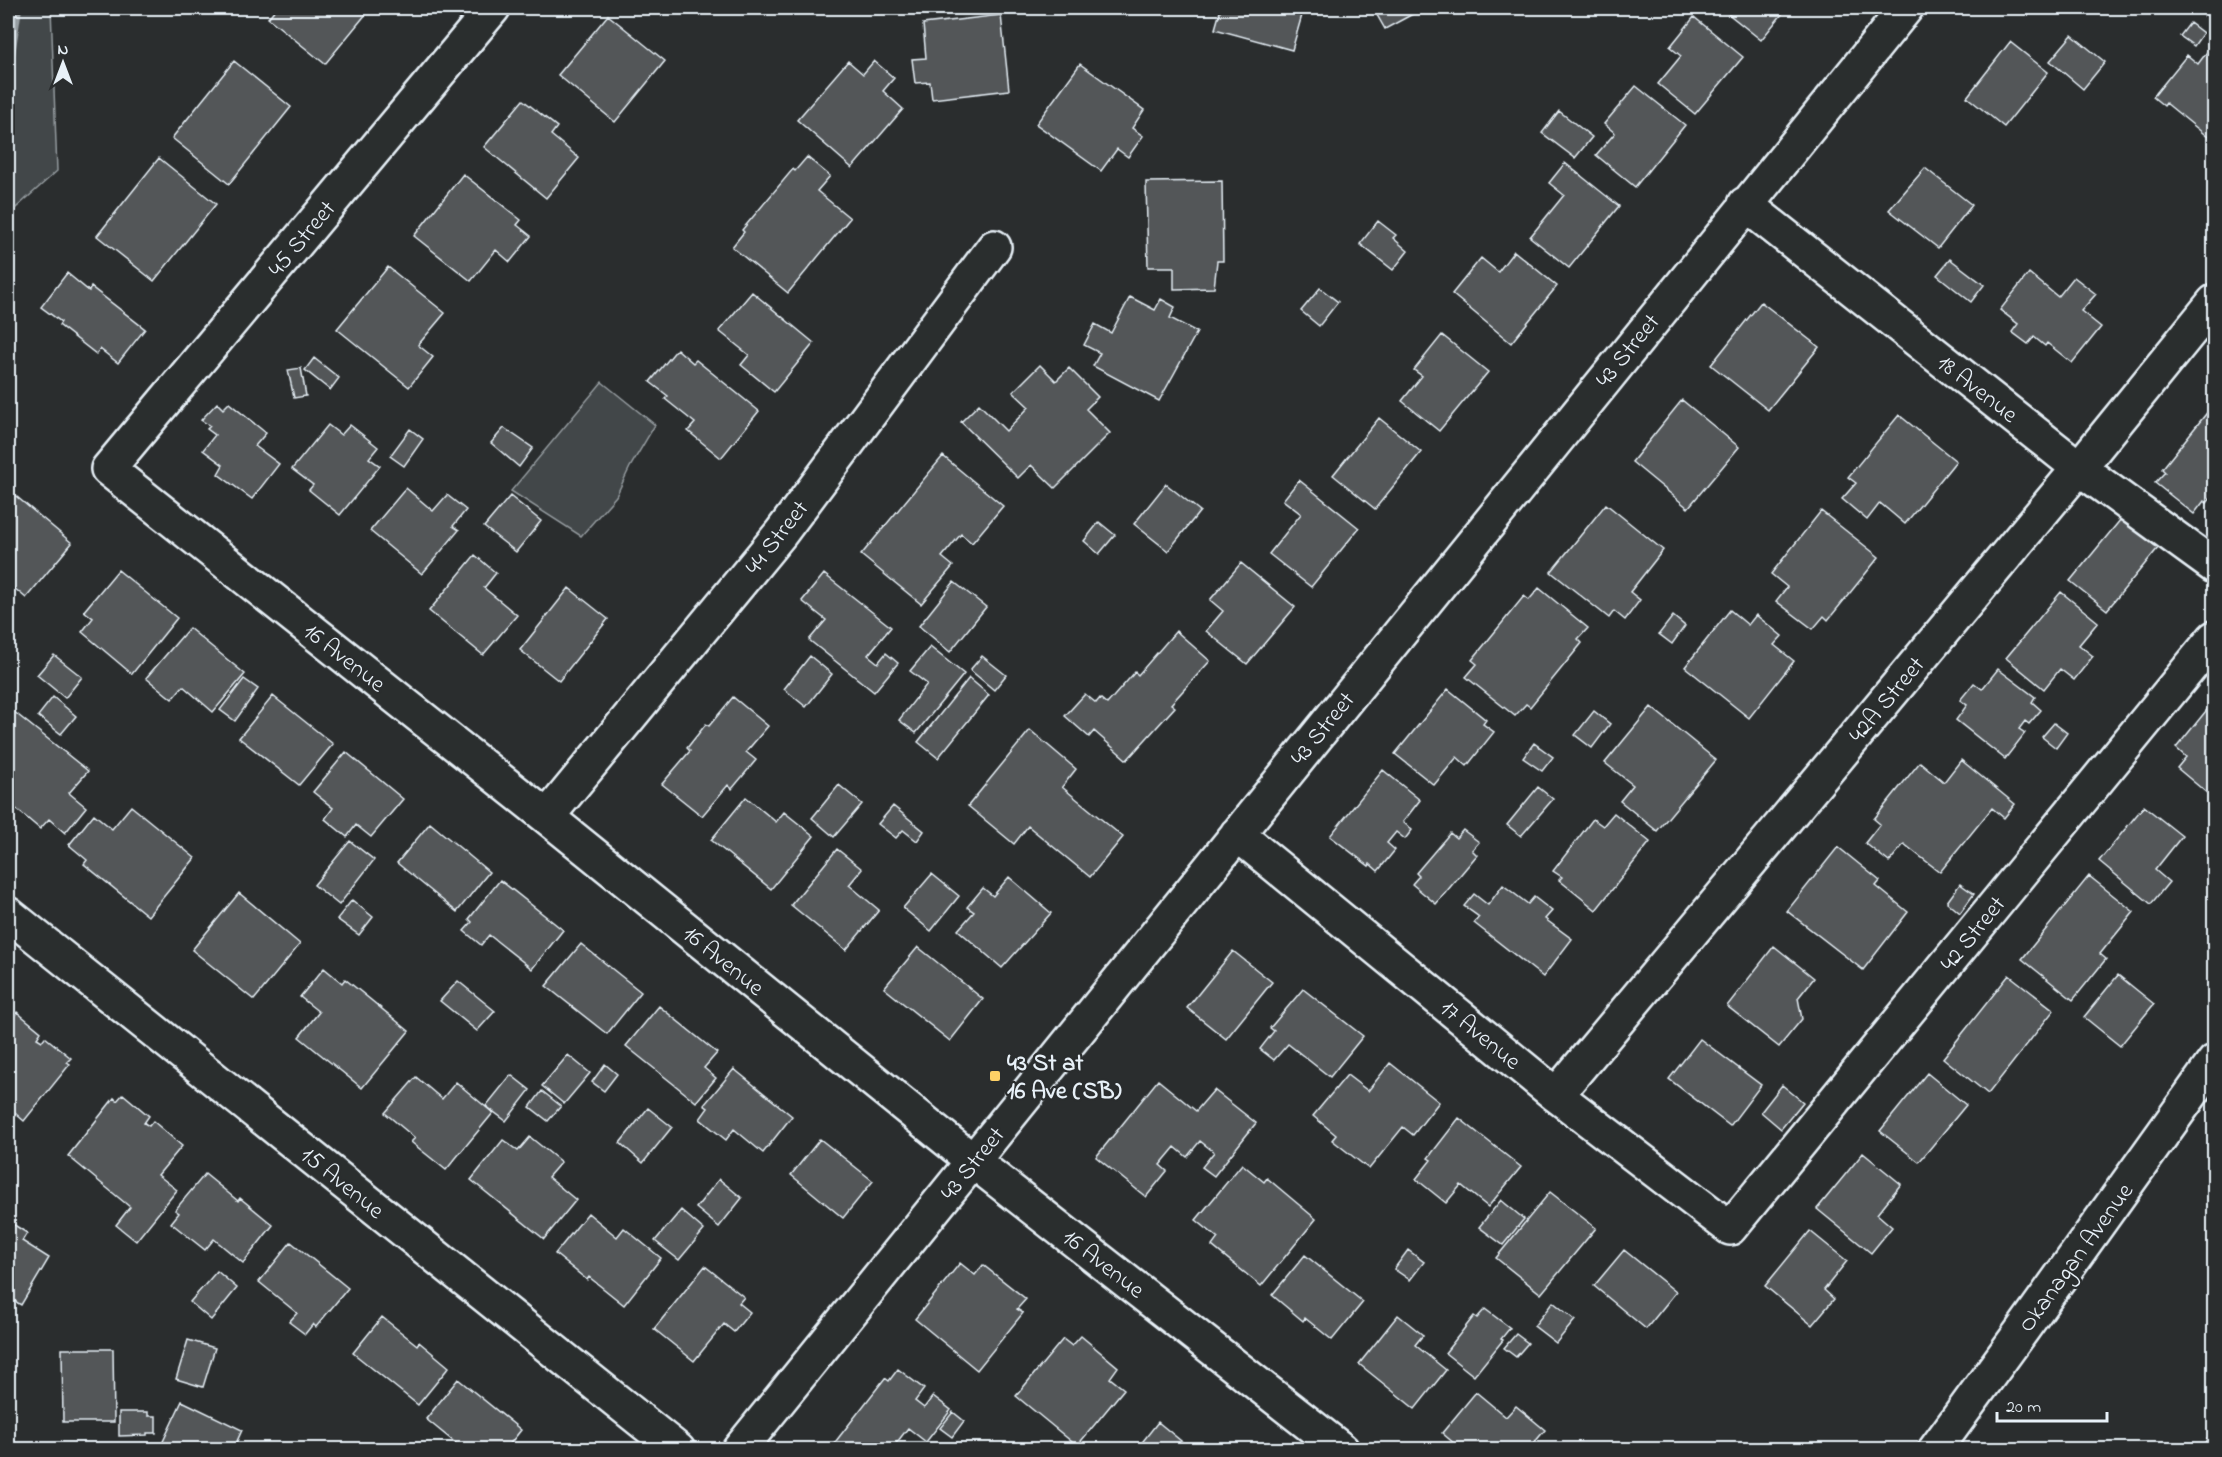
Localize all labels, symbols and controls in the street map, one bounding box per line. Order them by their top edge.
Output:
north arrow [33,33,93,93]
text: N [58,38,69,62]
street label: 45 Street [261,194,345,285]
street label: 43 Street [1588,307,1670,396]
street label: 18 Avenue [1928,347,2025,433]
street label: 44 Street [738,494,818,583]
street label: 16 Avenue [295,616,392,702]
street label: 42A Street [1841,650,1934,751]
street label: 43 Street [1283,685,1365,774]
street label: 42 Street [1933,889,2015,980]
street label: 16 Avenue [674,918,771,1006]
street label: 17 Avenue [1431,992,1528,1080]
place label: 43 St at 16 Ave (SB) [1007,1047,1121,1110]
marker: 43 St at 16 Ave (SB) [988,1069,1002,1083]
street label: 43 Street [933,1120,1015,1209]
street label: 15 Avenue [292,1139,391,1229]
street label: Okanagan Avenue [2011,1176,2143,1341]
street label: 16 Avenue [1054,1222,1151,1308]
scale bar [1997,1385,2106,1423]
text: 20 m [2006,1395,2041,1421]

